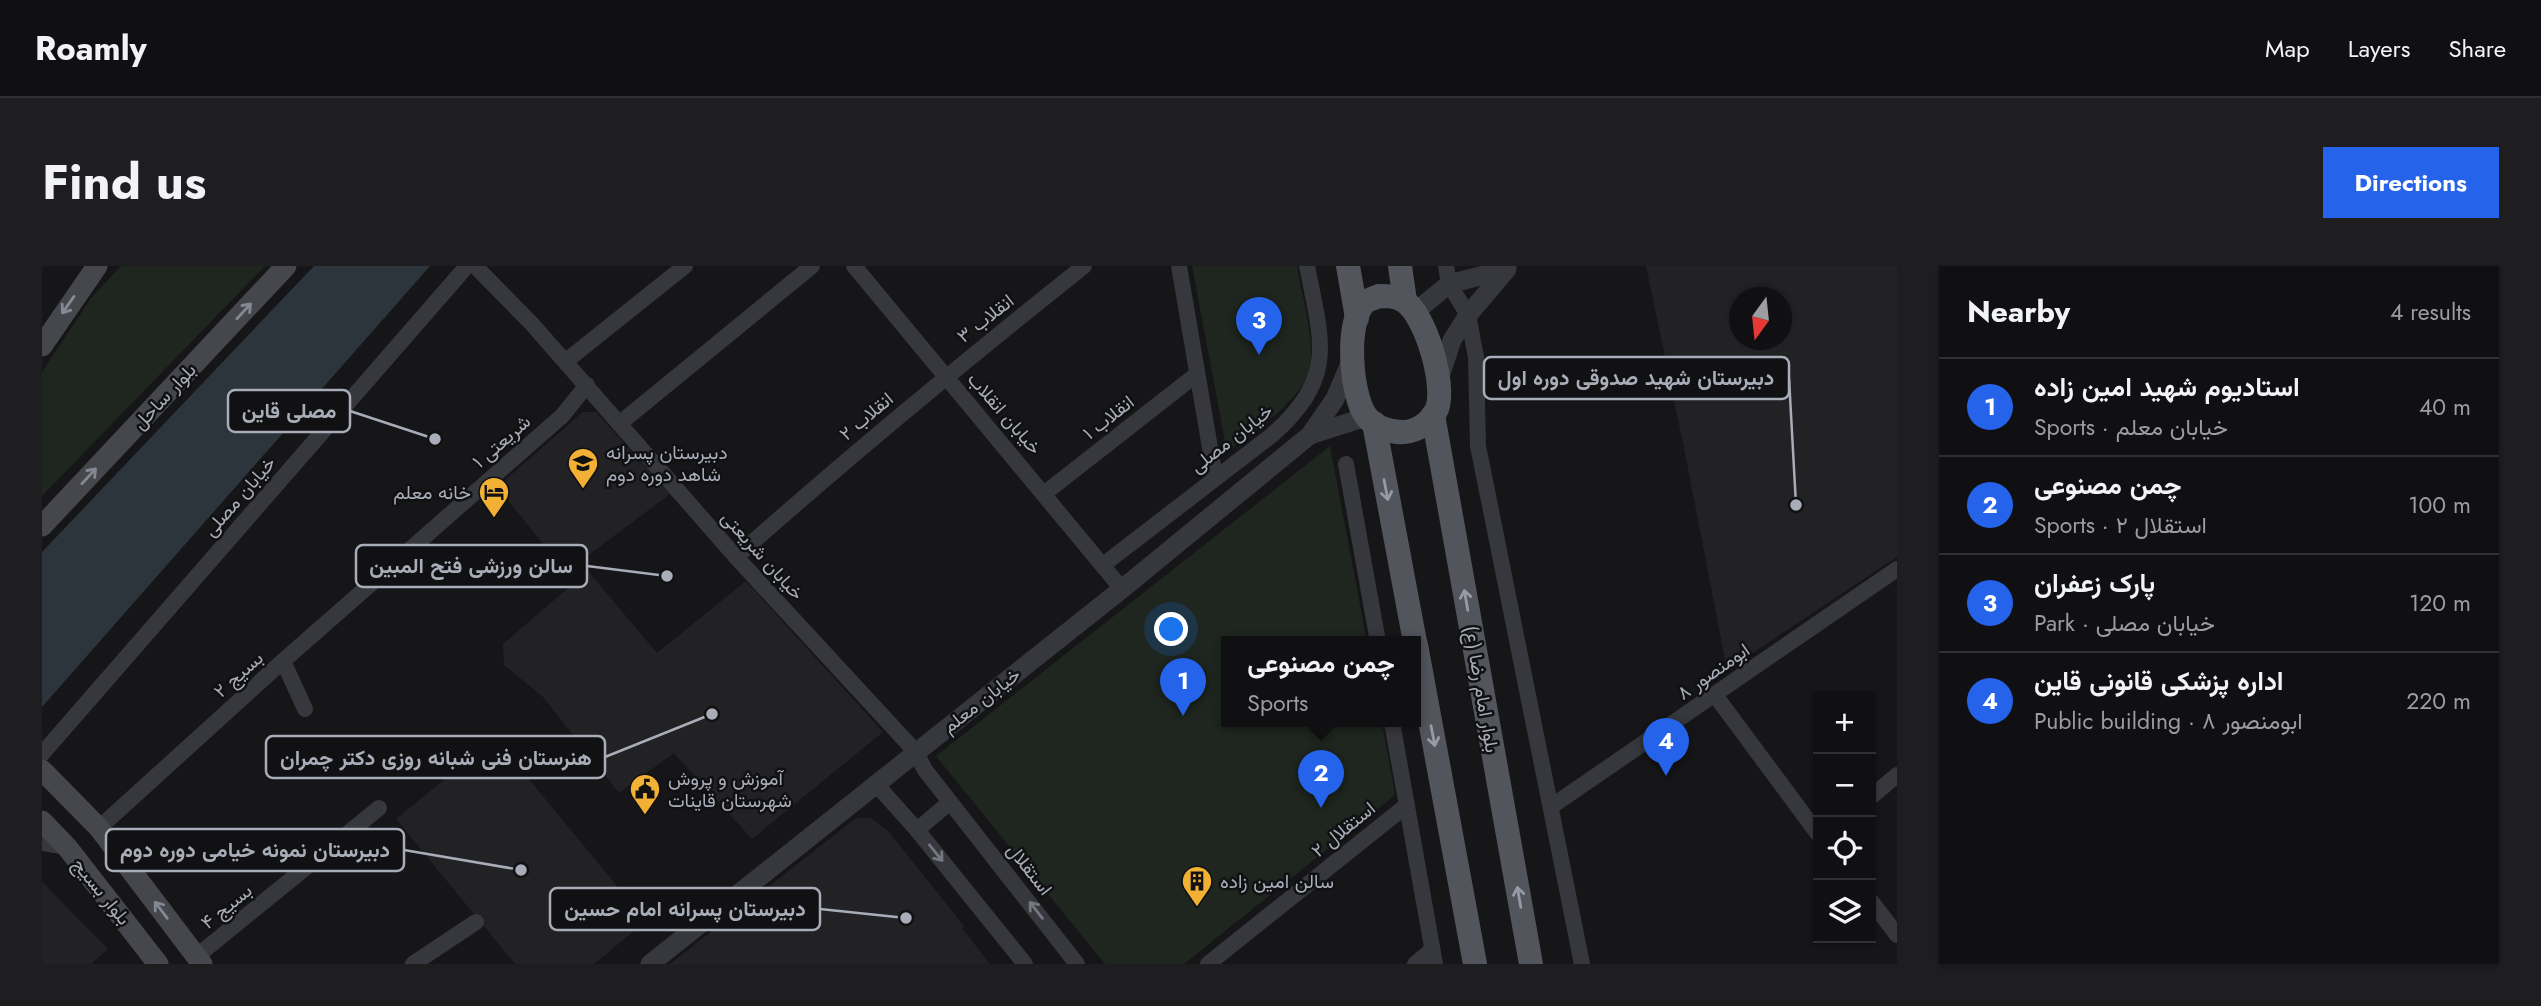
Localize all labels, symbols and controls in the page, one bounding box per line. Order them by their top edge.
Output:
text: Roamly [35,25,147,72]
text: Map [2265,31,2310,66]
text: Layers [2348,31,2410,66]
text: Share [2448,31,2506,66]
text: Find us [42,147,206,217]
button: Directions [2323,147,2499,218]
north arrow [1729,287,1792,350]
street label: انقلاب ۳ [951,288,1019,349]
text: Nearby [1967,290,2070,333]
one-way arrow [61,295,76,314]
text: 4 results [2390,295,2471,329]
pin: 3 [1236,297,1282,355]
one-way arrow [236,303,253,320]
street label: بلوار ساحل [126,357,202,436]
callout: دبیرستان شهید صدوقی دوره اول [1484,357,1789,399]
text: دبیرستان شهید صدوقی دوره اول [1498,363,1774,393]
street label: خیابان انقلاب [961,366,1048,460]
text: استادیوم شهید امین زاده [2034,368,2300,406]
street label: انقلاب ۲ [834,386,899,447]
street label: انقلاب ۱ [1077,389,1140,446]
callout: مصلی قاین [228,390,350,432]
text: 1 [1984,390,1996,424]
text: 40 m [2419,390,2471,424]
text: مصلی قاین [242,396,336,426]
street label: خیابان مصلی [1184,397,1278,479]
street label: شریعتی ۱ [466,408,536,474]
text: Sports · خیابان معلم [2034,410,2228,444]
place label: دبیرستان پسرانه شاهد دوره دوم [606,439,728,488]
school or university icon: دبیرستان پسرانه شاهد دوره دوم [566,446,600,490]
street label: خیابان مصلی [197,450,282,542]
text: چمن مصنوعی [2034,466,2181,504]
one-way arrow [80,468,97,485]
hotel icon: خانه معلم [477,475,511,519]
one-way arrow [1380,478,1394,501]
place label: خانه معلم [393,479,471,506]
text: 2 [1982,488,1998,522]
text: 100 m [2408,488,2471,522]
street label: خیابان شریعتی [715,505,810,606]
text: Sports · استقلال ۲ [2034,508,2207,542]
callout: سالن ورزشی فتح المبین [356,545,587,587]
text: سالن ورزشی فتح المبین [369,551,573,581]
text: پارک زعفران [2034,564,2155,602]
text: 3 [1983,586,1997,620]
text: 120 m [2409,586,2471,620]
one-way arrow [1459,589,1472,612]
text: Park · خیابان مصلی [2034,606,2215,640]
your location [1154,612,1188,646]
street label: بلوار امام رضا (ع) [1457,624,1506,755]
popup [1221,636,1421,727]
street label: ابومنصور ۸ [1671,636,1755,706]
text: چمن مصنوعی [1247,644,1395,682]
street label: بسیج ۲ [208,645,269,704]
pin: 1 [1160,658,1206,716]
street label: خیابان معلم [936,661,1026,740]
text: اداره پزشکی قانونی قاین [2034,662,2284,700]
text: 4 [1982,684,1998,718]
text: 220 m [2406,684,2471,718]
text: Sports [1247,686,1308,720]
map controls [1813,691,1876,943]
button: + [1813,691,1876,754]
text: Public building · ابومنصور ۸ [2034,704,2303,738]
pin: 4 [1643,718,1689,776]
one-way arrow [1426,724,1440,747]
callout: هنرستان فنی شبانه روزی دکتر چمران [266,736,605,778]
text: هنرستان فنی شبانه روزی دکتر چمران [280,743,592,773]
pin: 2 [1298,750,1344,808]
button: − [1813,754,1876,817]
place label: آموزش و پروش شهرستان قاینات [668,765,792,814]
public building icon: آموزش و پروش شهرستان قاینات [628,772,662,816]
street label: استقلال ۲ [1306,795,1381,864]
button: locate [1813,817,1876,880]
callout: دبیرستان نمونه خیامی دوره دوم [106,829,404,871]
text: دبیرستان نمونه خیامی دوره دوم [120,835,390,865]
street label: استقلال [1001,837,1059,901]
one-way arrow [928,844,943,862]
street label: بلوار بسیج [66,852,137,931]
building icon: سالن امین زاده [1180,864,1214,908]
place label: سالن امین زاده [1220,868,1334,895]
street label: بسیج ۴ [195,877,258,936]
button: layers [1813,880,1876,943]
one-way arrow [1512,886,1525,909]
callout: دبیرستان پسرانه امام حسین [550,888,820,930]
text: دبیرستان پسرانه امام حسین [564,894,806,924]
one-way arrow [153,901,168,919]
one-way arrow [1028,901,1043,920]

